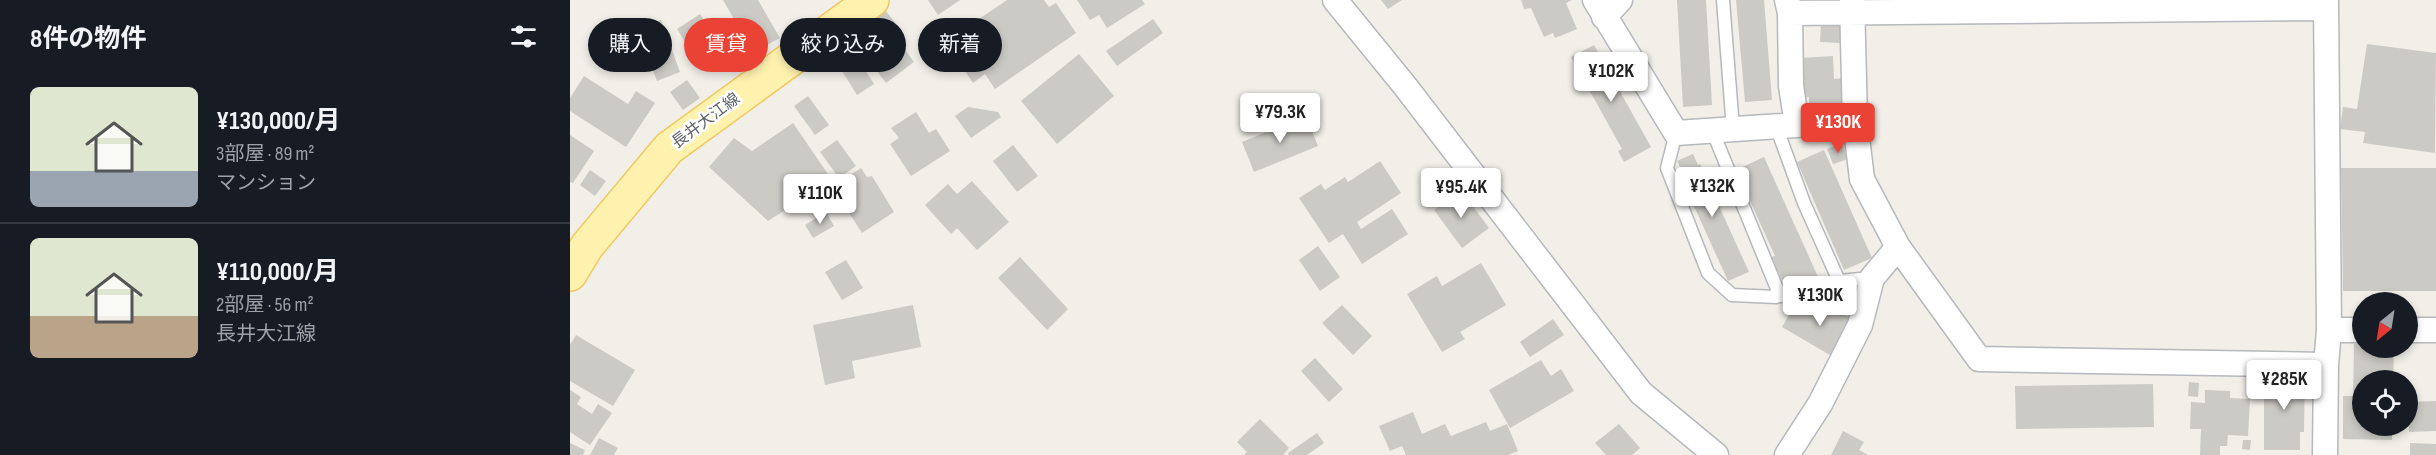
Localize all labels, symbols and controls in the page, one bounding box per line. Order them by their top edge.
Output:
chip: 購入 [588,18,672,72]
chip: 賃貸 [684,18,768,72]
chip: 絞り込み [780,18,906,72]
chip: 新着 [918,18,1002,72]
icon: filters [507,20,540,53]
text: 8件の物件 [30,24,146,55]
pin: ¥102K [1569,52,1653,103]
text: ¥102K [1588,59,1634,83]
street label: 長井大江線 [668,89,744,153]
pin: ¥79.3K [1231,93,1329,144]
text: ¥79.3K [1254,100,1306,124]
pin: ¥130K [1796,103,1880,154]
text: ¥130,000/月 [216,106,341,137]
text: ¥130K [1815,110,1861,134]
icon: home [78,111,150,183]
text: 3部屋 · 89 m² [216,142,315,166]
pin: ¥132K [1670,167,1754,218]
pin: ¥95.4K [1412,168,1510,219]
text: マンション [216,171,316,195]
pin: ¥110K [778,174,862,225]
text: ¥132K [1689,174,1735,198]
text: ¥95.4K [1435,175,1487,199]
text: ¥110K [797,181,843,205]
text: ¥110,000/月 [216,257,339,288]
icon: home [78,262,150,334]
pin: ¥130K [1778,276,1862,327]
text: ¥130K [1797,283,1843,307]
north arrow [2352,292,2418,358]
map controls [2352,292,2418,436]
text: 2部屋 · 56 m² [216,293,314,317]
text: 長井大江線 [216,322,316,346]
pin: ¥285K [2242,360,2326,411]
text: ¥285K [2260,367,2308,391]
button: locate [2352,370,2418,436]

